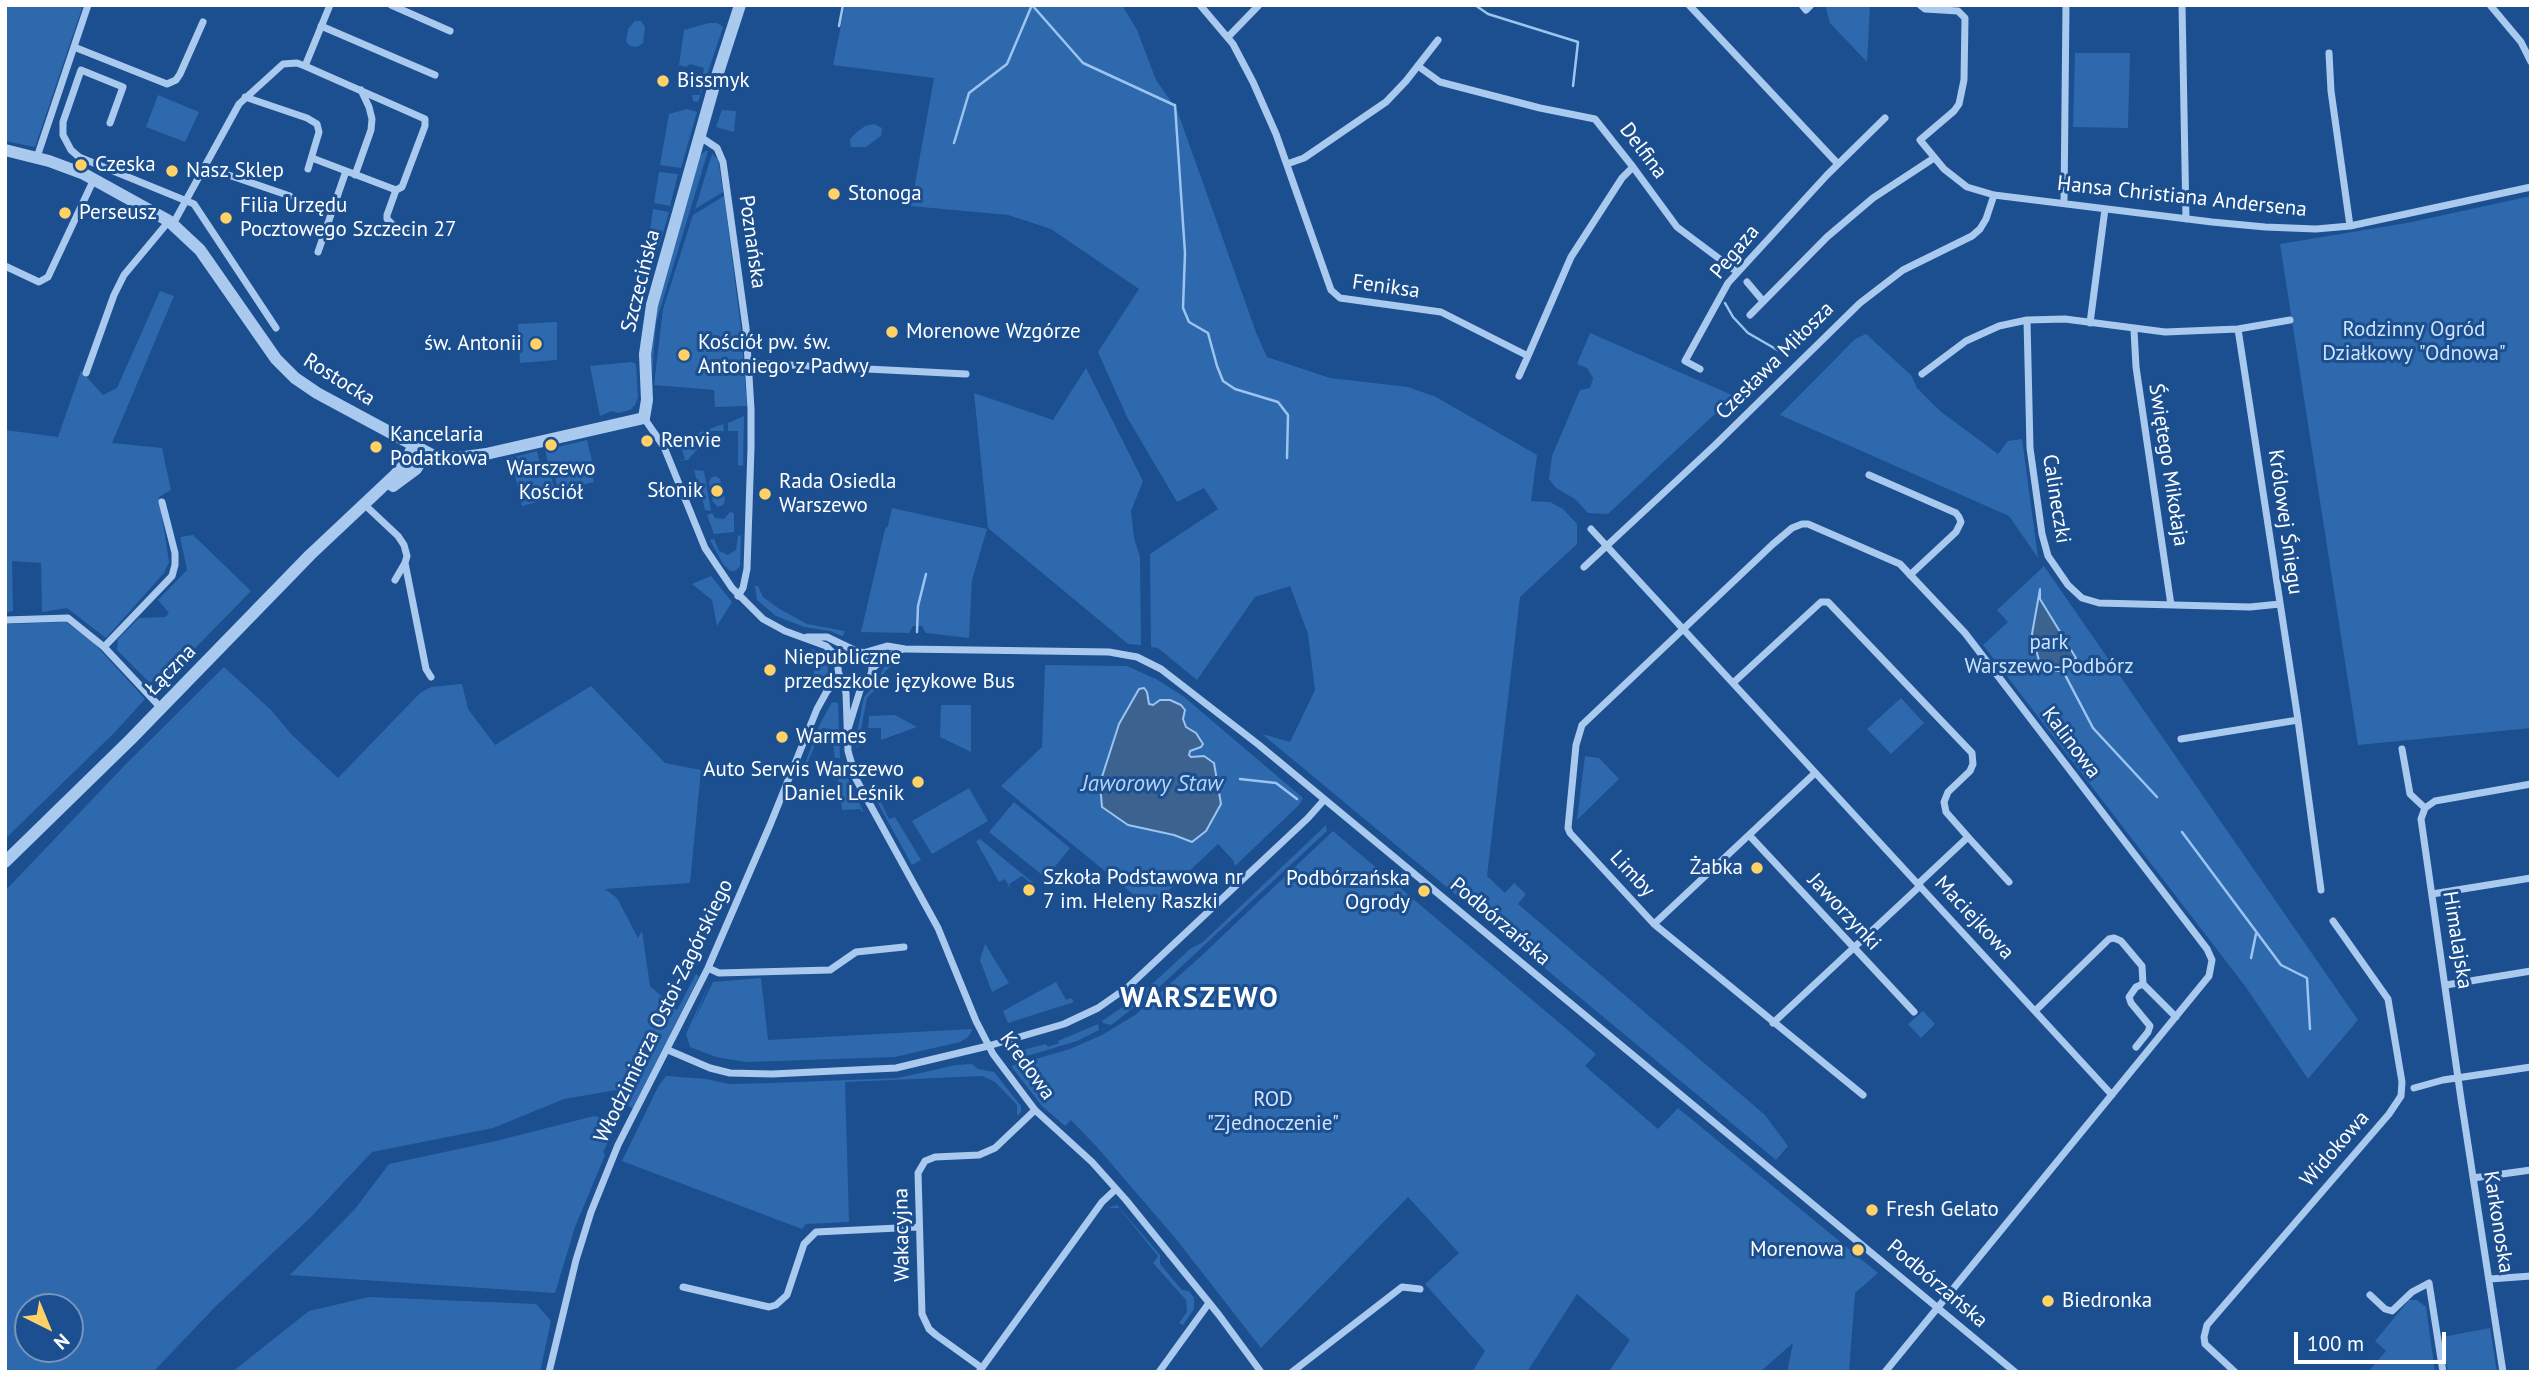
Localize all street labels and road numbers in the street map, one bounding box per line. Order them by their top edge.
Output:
street label: Delfina [1614,118,1672,184]
street label: Hansa Christiana Andersena [2056,171,2308,223]
street label: Poznańska [733,194,771,290]
street label: Pegaza [1705,220,1765,284]
street label: Szczecińska [616,227,666,335]
street label: Feniksa [1351,270,1421,304]
street label: Czesława Miłosza [1711,297,1839,425]
street label: Rostocka [299,348,379,412]
street label: Świętego Mikołaja [2143,382,2193,548]
street label: Królowej Śniegu [2262,448,2308,596]
street label: Calineczki [2037,453,2075,545]
street label: Łączna [141,639,201,701]
street label: Kalinowa [2036,702,2106,784]
street label: Limby [1604,846,1660,902]
street label: Jaworzynki [1802,868,1886,956]
street label: Maciejkowa [1929,871,2019,965]
street label: Podbórzańska [1444,873,1556,971]
street label: Włodzimierza Ostoi-Zagórskiego [589,875,739,1147]
street label: Himalajska [2437,889,2477,991]
street label: Kredowa [994,1027,1060,1105]
street label: Widokowa [2295,1106,2375,1192]
street label: Karkonoska [2478,1169,2518,1275]
street label: Wakacyjna [889,1188,915,1282]
street label: Podbórzańska [1881,1235,1993,1333]

